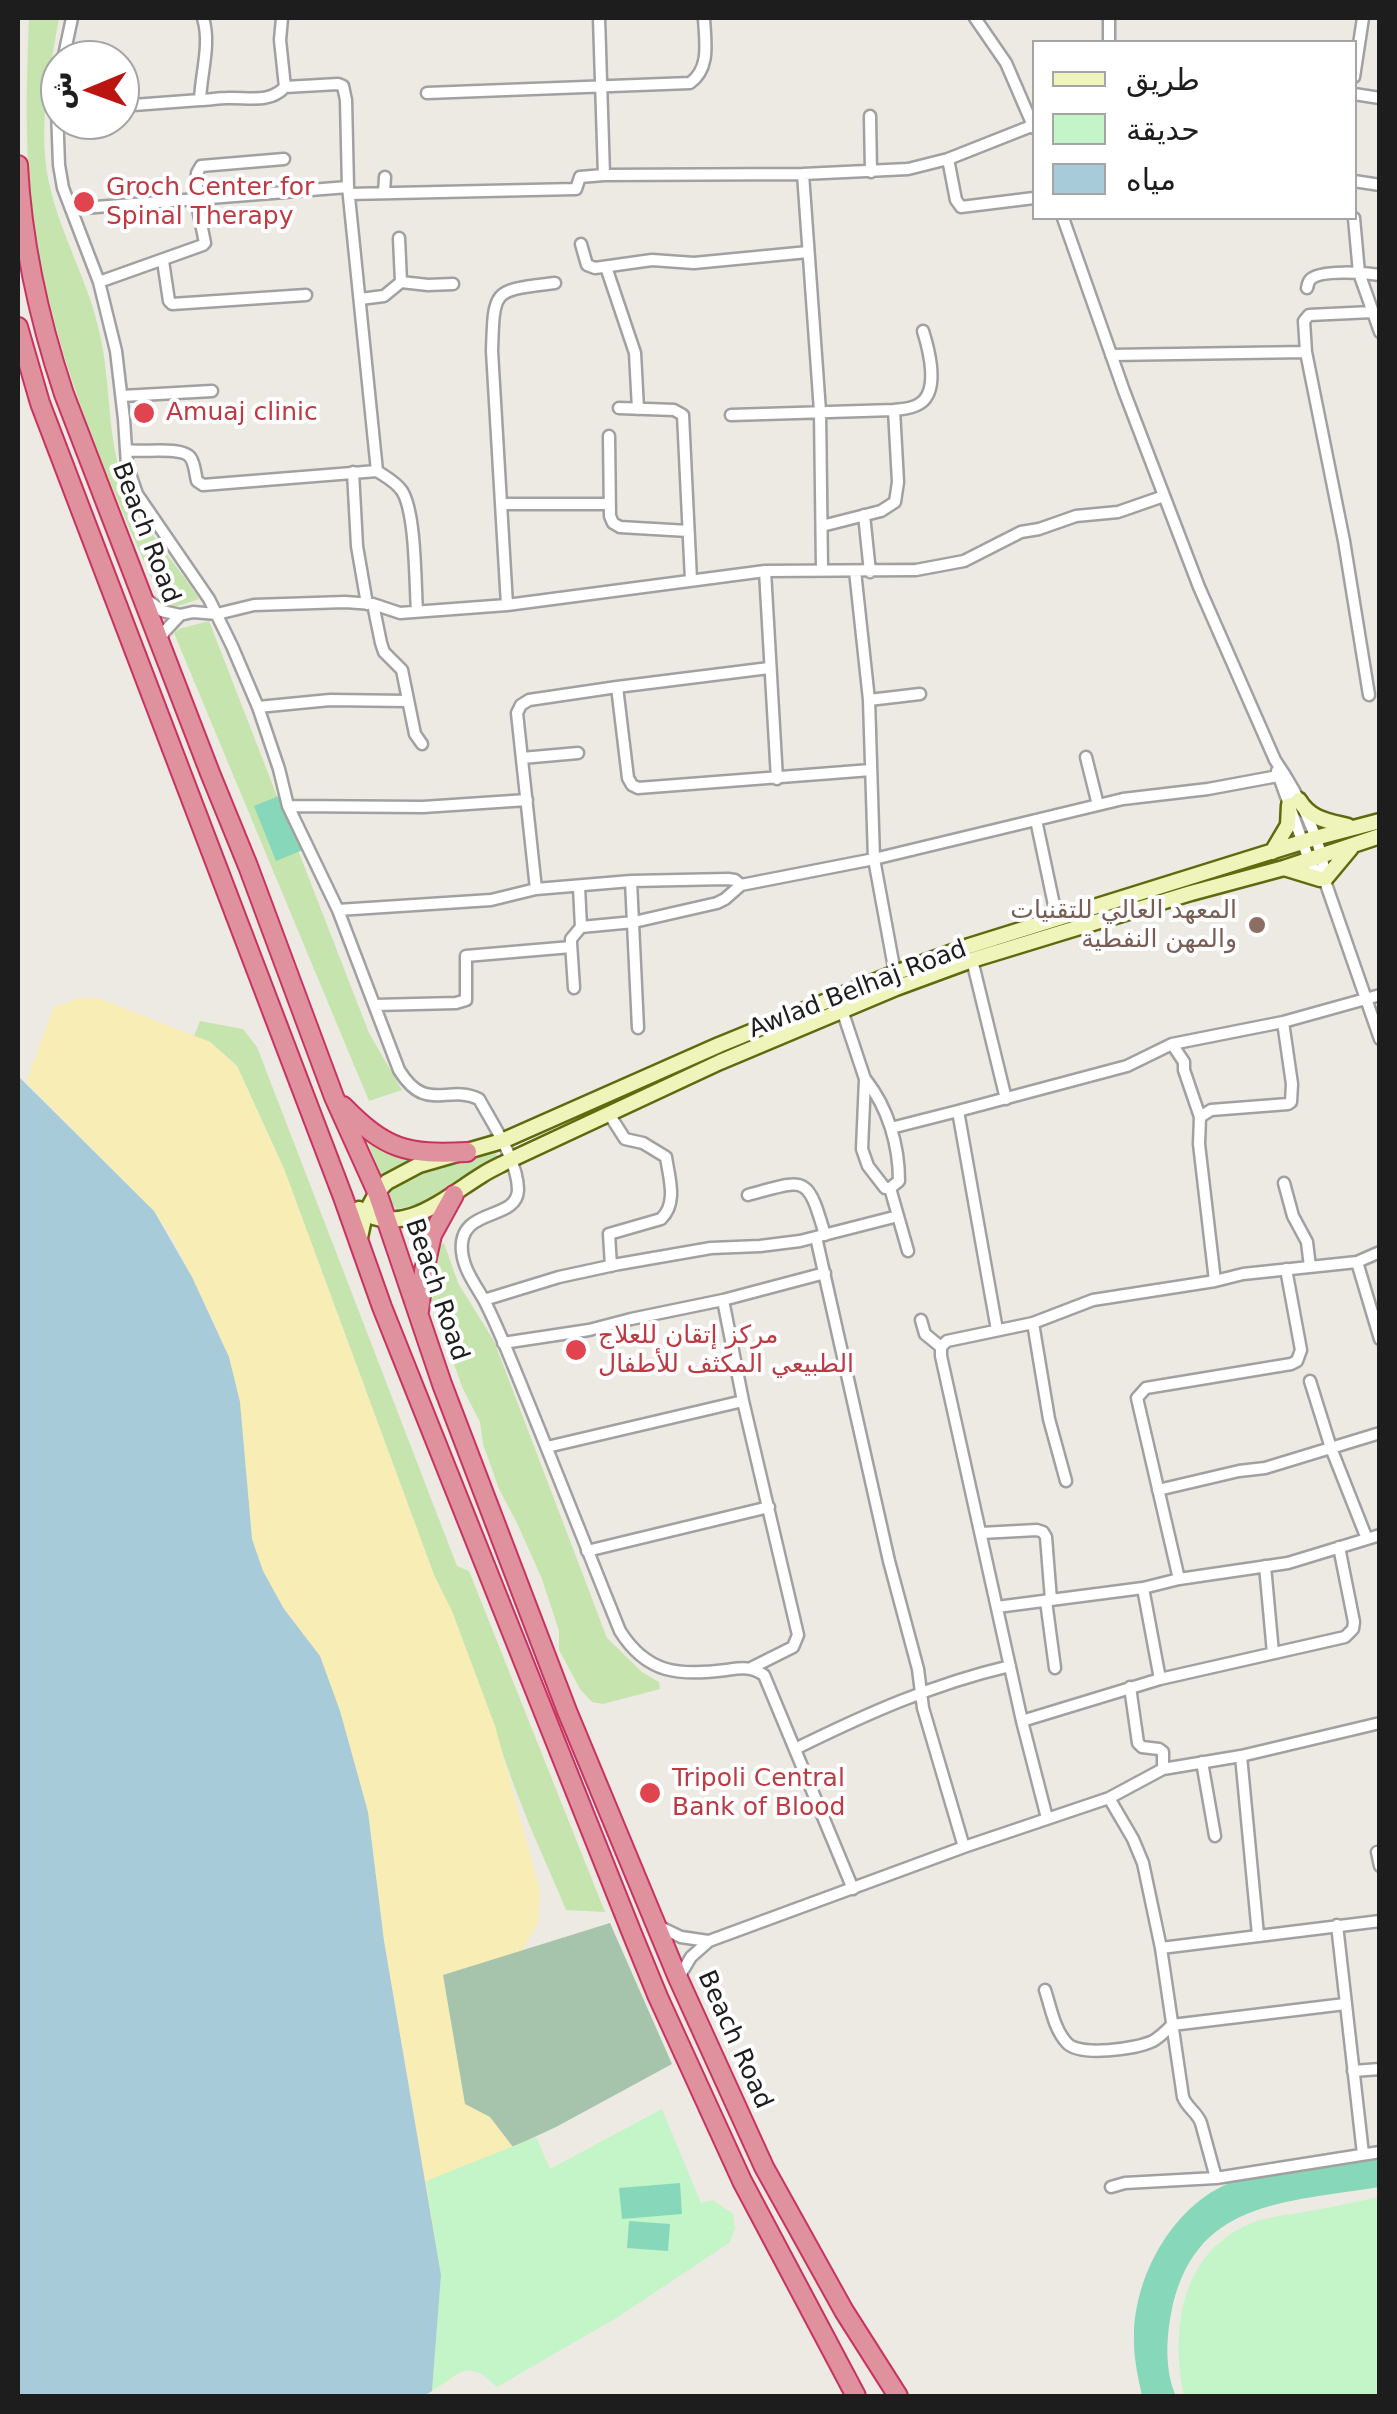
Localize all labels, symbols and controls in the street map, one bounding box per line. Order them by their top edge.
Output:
north arrow [40,40,140,140]
legend [1032,40,1357,220]
text: طريق [1126,62,1200,97]
text: ش [45,71,78,110]
text: حديقة [1126,112,1200,147]
text: مياه [1126,162,1176,197]
place label: Groch Center for Spinal Therapy [106,173,314,232]
marker: Groch Center for Spinal Therapy [71,189,97,215]
place label: Amuaj clinic [166,398,318,428]
marker: Amuaj clinic [131,400,157,426]
street label: Beach Road [104,458,186,608]
place label: المعهد العالي للتقنيات والمهن النفطية [1010,896,1237,955]
marker: المعهد العالي للتقنيات والمهن النفطية [1246,914,1268,936]
street label: Awlad Belhaj Road [745,935,971,1045]
street label: Beach Road [398,1215,474,1365]
place label: مركز إتقان للعلاج الطبيعي المكثف للأطفال [598,1321,854,1380]
marker: مركز إتقان للعلاج الطبيعي المكثف للأطفال [563,1337,589,1363]
place label: Tripoli Central Bank of Blood [672,1764,845,1823]
marker: Tripoli Central Bank of Blood [637,1780,663,1806]
street label: Beach Road [690,1966,778,2114]

